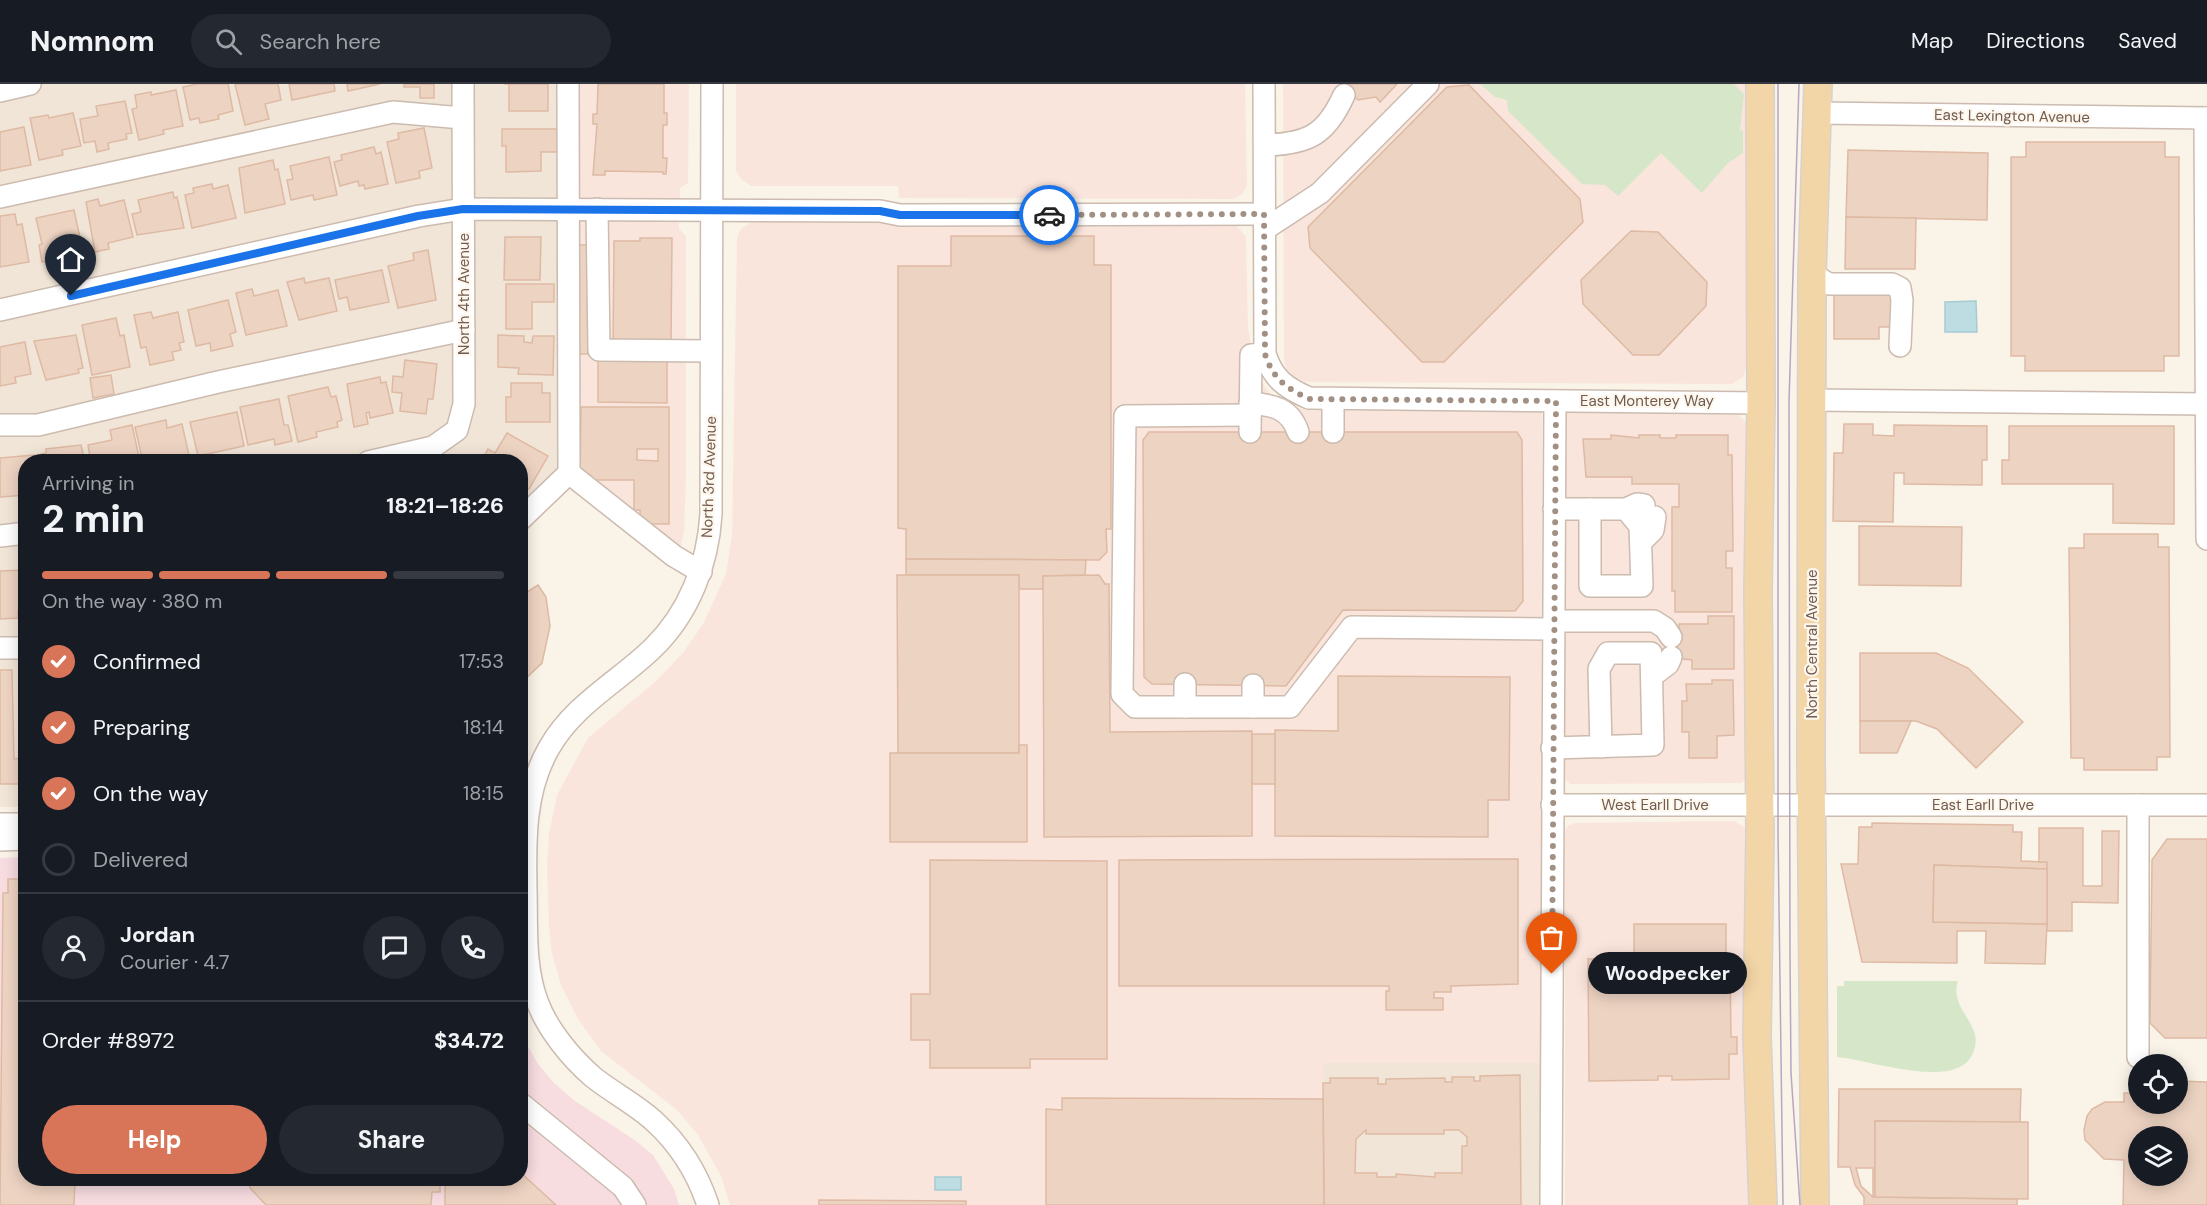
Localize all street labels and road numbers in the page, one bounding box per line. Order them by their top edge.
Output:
street label: East Lexington Avenue [1934,105,2090,127]
street label: North 4th Avenue [454,233,474,355]
street label: East Monterey Way [1580,391,1715,411]
street label: North 3rd Avenue [697,416,721,538]
street label: North Central Avenue [1802,569,1822,719]
street label: West Earll Drive [1601,795,1709,815]
street label: East Earll Drive [1932,795,2034,815]

